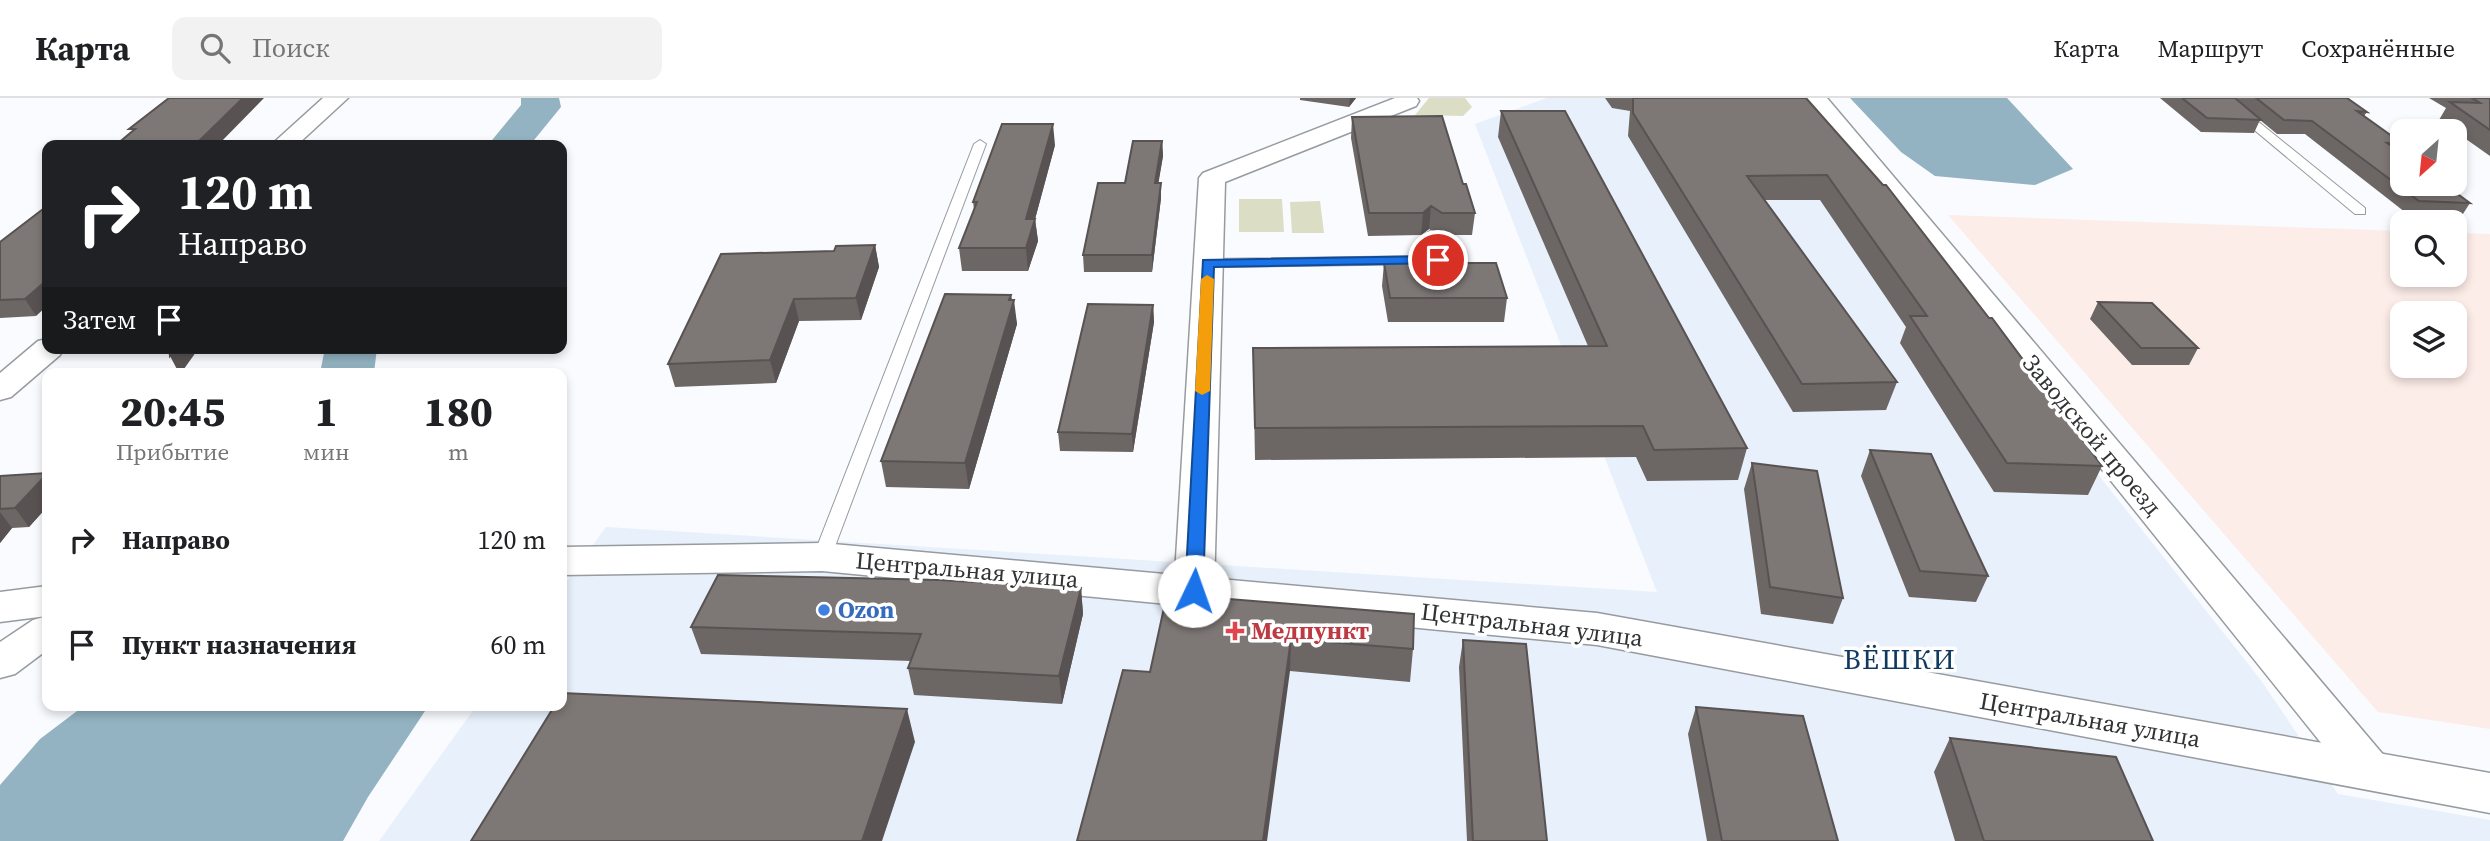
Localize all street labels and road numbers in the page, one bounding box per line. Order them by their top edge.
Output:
street label: Заводской проезд [2015,347,2170,522]
street label: Центральная улица [854,543,1081,596]
street label: Центральная улица [1419,595,1646,655]
street label: Центральная улица [1977,684,2204,755]

